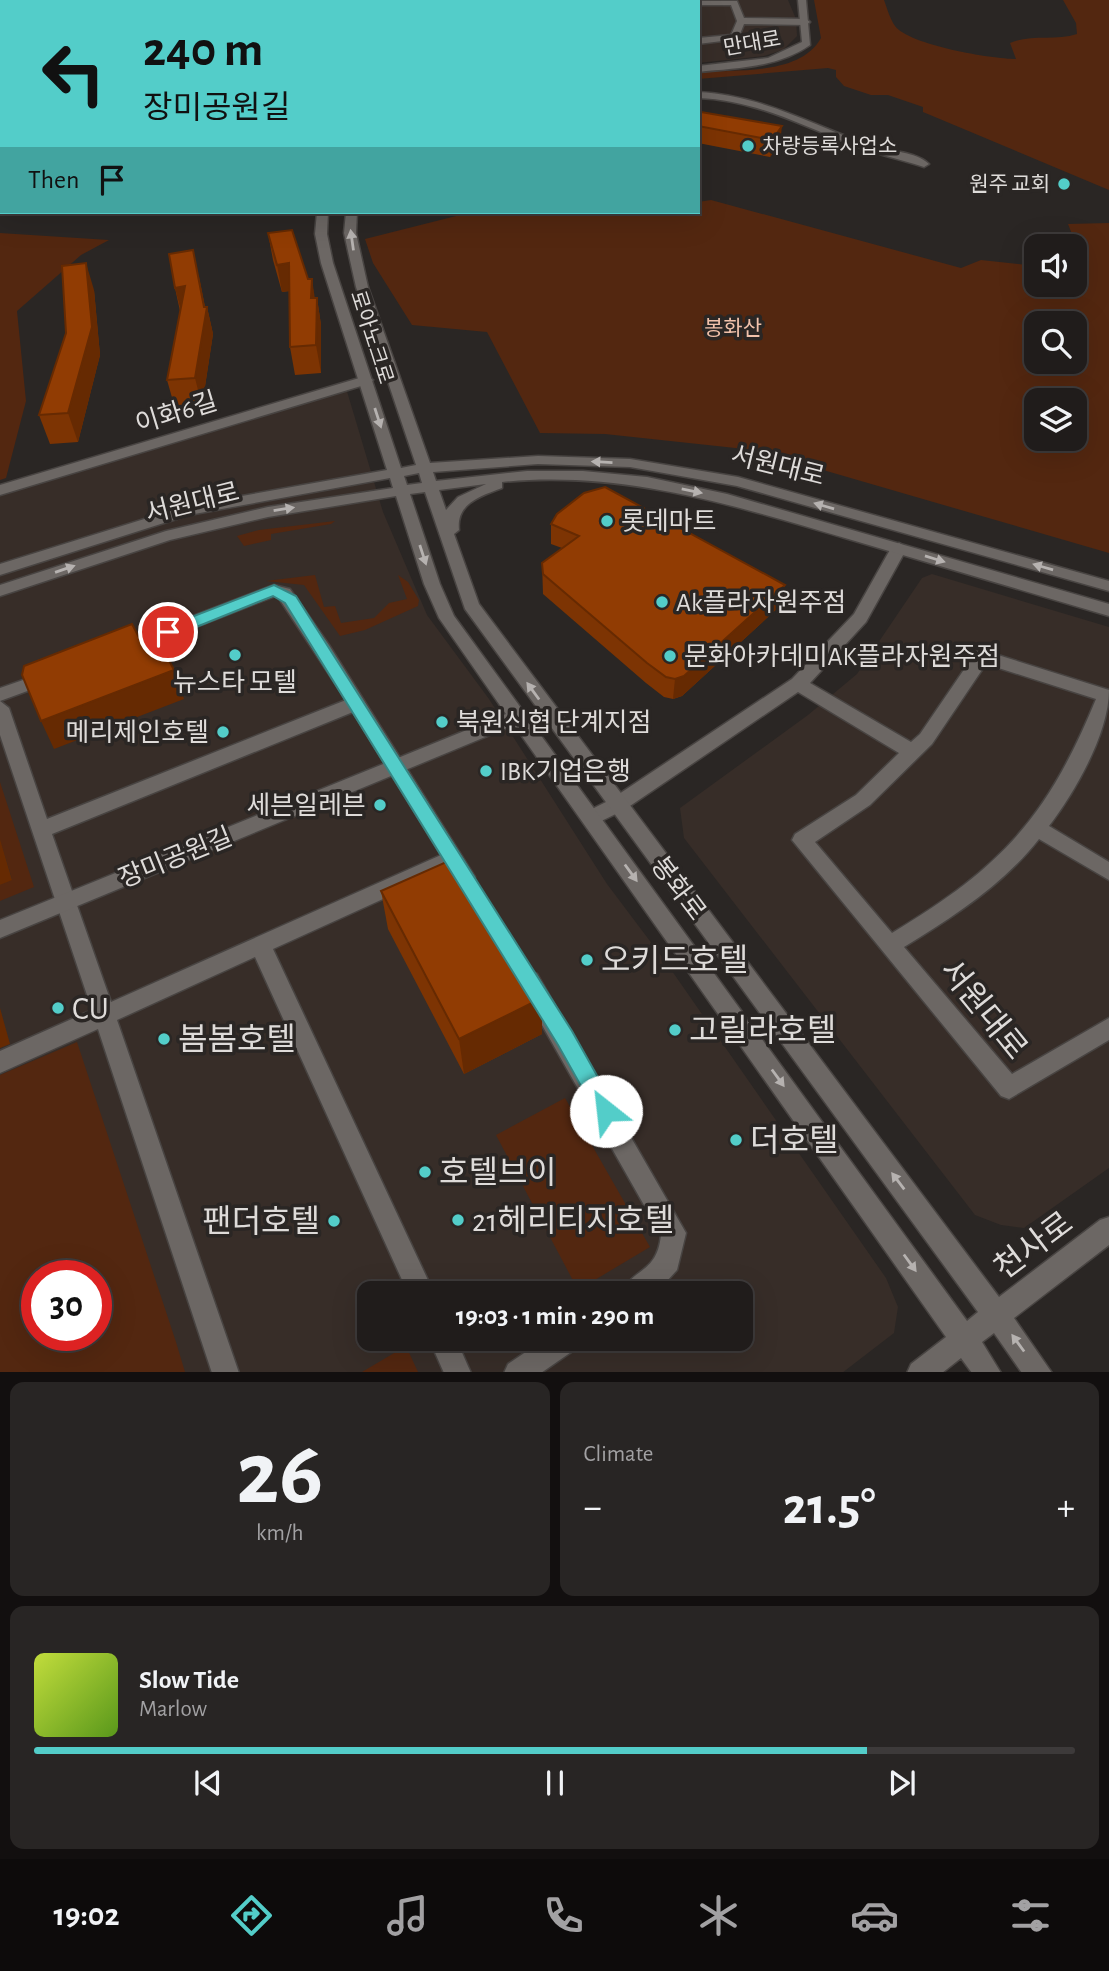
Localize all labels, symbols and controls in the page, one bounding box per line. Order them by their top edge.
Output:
text: 240 m [143,26,263,75]
street label: 만대로 [722,27,782,59]
icon: left [28,28,119,119]
text: 장미공원길 [143,92,290,124]
place label: 차량등록사업소 [762,135,897,157]
marker: 차량등록사업소 [740,138,756,154]
icon: arrive [93,161,131,199]
text: Then [28,167,79,193]
place label: 원주 교회 [969,173,1050,195]
marker: 원주 교회 [1056,176,1072,192]
one-way arrow [346,229,357,251]
map controls [1024,234,1087,451]
button: sound [1024,234,1087,297]
street label: 로아노크로 [347,288,397,386]
button: search [1024,311,1087,374]
park label: 봉화산 [704,317,762,339]
street label: 이화6길 [132,387,220,438]
button: layers [1024,388,1087,451]
one-way arrow [373,408,384,429]
street label: 서원대로 [728,441,828,490]
one-way arrow [591,456,613,467]
street label: 서원대로 [142,478,242,527]
one-way arrow [681,486,703,497]
one-way arrow [813,500,835,511]
one-way arrow [273,503,295,514]
place label: 롯데마트 [621,508,717,535]
marker: 롯데마트 [599,513,615,529]
one-way arrow [418,544,429,565]
one-way arrow [925,554,946,564]
one-way arrow [1033,562,1054,572]
one-way arrow [54,563,75,574]
place label: Ak플라자원주점 [676,589,846,616]
marker: Ak플라자원주점 [654,594,670,610]
pin [138,602,198,662]
icon: arrive [149,613,187,651]
place label: 문화아카데미AK플라자원주점 [684,643,1000,670]
marker: 뉴스타 모텔 [227,647,243,663]
marker: 문화아카데미AK플라자원주점 [662,648,678,664]
place label: 뉴스타 모텔 [173,669,297,696]
one-way arrow [526,682,540,700]
place label: 북원신협 단계지점 [456,709,652,736]
marker: 북원신협 단계지점 [434,714,450,730]
place label: 메리제인호텔 [65,719,209,746]
marker: 메리제인호텔 [215,724,231,740]
place label: IBK기업은행 [500,758,631,785]
marker: IBK기업은행 [478,763,494,779]
place label: 세븐일레븐 [246,792,366,819]
marker: 세븐일레븐 [372,797,388,813]
street label: 장미공원길 [115,823,236,892]
street label: 봉화로 [646,852,711,925]
one-way arrow [624,864,638,882]
place label: 오키드호텔 [601,944,748,977]
marker: 오키드호텔 [579,952,595,968]
street label: 서원대로 [934,953,1033,1065]
place label: CU [72,993,109,1025]
marker: CU [50,1000,66,1016]
place label: 고릴라호텔 [689,1014,836,1047]
marker: 고릴라호텔 [667,1022,683,1038]
place label: 봄봄호텔 [178,1023,296,1056]
marker: 봄봄호텔 [156,1031,172,1047]
one-way arrow [770,1069,784,1087]
position arrow [569,1074,643,1148]
place label: 더호텔 [750,1124,838,1157]
marker: 더호텔 [728,1132,744,1148]
place label: 호텔브이 [439,1156,557,1189]
marker: 호텔브이 [417,1164,433,1180]
one-way arrow [891,1172,905,1190]
place label: 21헤리티지호텔 [472,1204,674,1237]
place label: 팬더호텔 [202,1205,320,1238]
street label: 천사로 [988,1206,1079,1285]
marker: 21헤리티지호텔 [450,1212,466,1228]
marker: 팬더호텔 [326,1213,342,1229]
one-way arrow [903,1254,917,1272]
speed limit sign: 30 [21,1260,112,1351]
text: 19:03 · 1 min · 290 m [456,1303,654,1329]
one-way arrow [1011,1334,1025,1352]
text: 26 [236,1429,323,1520]
text: Climate [584,1443,653,1466]
text: 21.5° [783,1481,876,1533]
text: − [584,1489,602,1527]
text: + [1057,1489,1075,1527]
text: km/h [256,1522,303,1545]
text: Slow Tide [139,1667,239,1693]
text: Marlow [139,1698,207,1721]
icon: previous [189,1764,227,1802]
icon: pause [536,1764,574,1802]
icon: next [883,1764,921,1802]
icon: directions [227,1891,276,1940]
icon: music [383,1891,432,1940]
icon: phone [539,1891,588,1940]
icon: climate [694,1891,743,1940]
icon: car [850,1891,899,1940]
icon: filters [1006,1891,1055,1940]
text: 19:02 [53,1899,120,1931]

